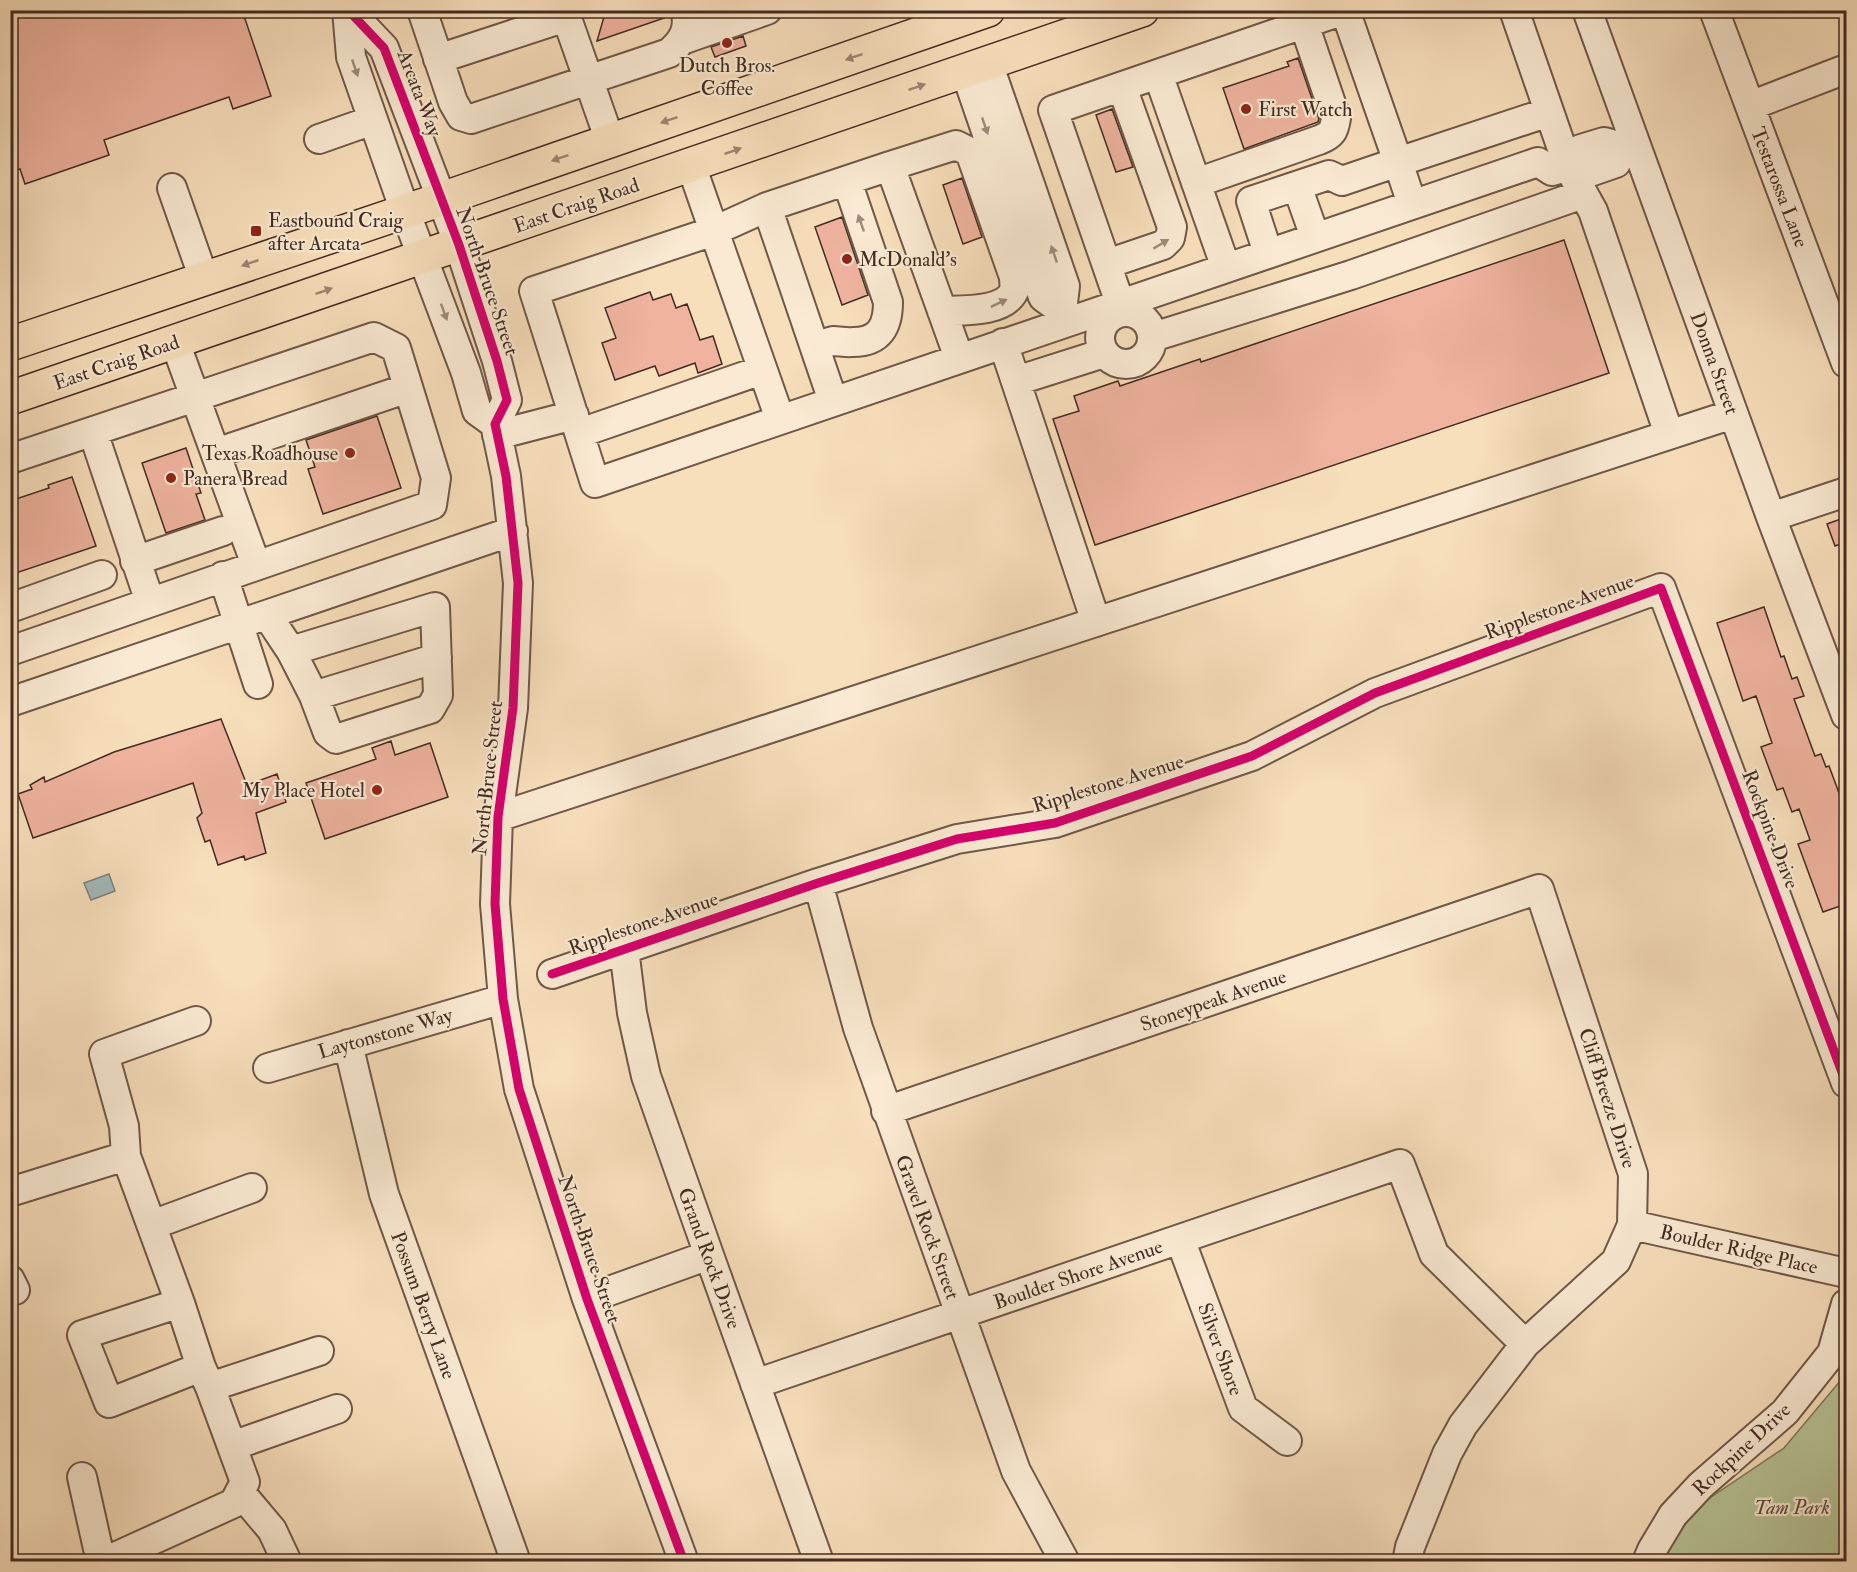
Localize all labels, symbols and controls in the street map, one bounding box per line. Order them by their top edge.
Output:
marker: Dutch Bros. Coffee [720,36,734,50]
street label: Arcata Way [391,45,448,141]
place label: Dutch Bros. Coffee [679,53,775,101]
one-way arrow [845,53,863,62]
one-way arrow [351,59,360,77]
one-way arrow [908,81,926,91]
place label: First Watch [1258,97,1353,122]
marker: First Watch [1239,102,1253,116]
one-way arrow [660,116,678,126]
one-way arrow [980,117,990,135]
street label: Testarossa Lane [1745,124,1814,251]
one-way arrow [724,145,742,155]
one-way arrow [551,154,569,164]
street label: East Craig Road [510,172,643,239]
street label: North Bruce Street [450,204,525,359]
place label: Eastbound Craig after Arcata [268,208,405,256]
one-way arrow [856,214,866,232]
marker: Eastbound Craig after Arcata [249,224,263,238]
one-way arrow [1153,238,1169,249]
one-way arrow [1048,245,1058,263]
place label: McDonald's [859,247,957,272]
marker: McDonald's [840,252,854,266]
one-way arrow [241,259,259,268]
one-way arrow [315,286,333,295]
one-way arrow [990,298,1008,308]
one-way arrow [440,303,450,321]
street label: Donna Street [1684,309,1745,418]
street label: East Craig Road [50,329,183,396]
place label: Texas Roadhouse [202,441,338,466]
marker: Texas Roadhouse [343,446,357,460]
place label: Panera Bread [183,466,288,491]
marker: Panera Bread [164,471,178,485]
street label: Ripplestone Avenue [1481,568,1637,646]
street label: North Bruce Street [467,699,508,857]
street label: Ripplestone Avenue [1030,749,1187,819]
street label: Rockpine Drive [1735,766,1805,892]
place label: My Place Hotel [242,778,365,803]
marker: My Place Hotel [370,783,384,797]
street label: Ripplestone Avenue [565,886,722,962]
street label: Stoneypeak Avenue [1137,964,1290,1038]
street label: Laytonstone Way [315,1002,456,1065]
street label: Cliff Breeze Drive [1573,1025,1642,1171]
street label: Gravel Rock Street [890,1151,965,1303]
street label: North Bruce Street [552,1172,627,1327]
street label: Grand Rock Drive [672,1184,747,1332]
street label: Boulder Ridge Place [1658,1219,1820,1280]
street label: Possum Berry Lane [385,1228,462,1382]
street label: Boulder Shore Avenue [990,1234,1166,1315]
street label: Silver Shore [1192,1299,1249,1399]
street label: Rockpine Drive [1687,1398,1796,1502]
park label: Tam Park [1754,1495,1830,1520]

